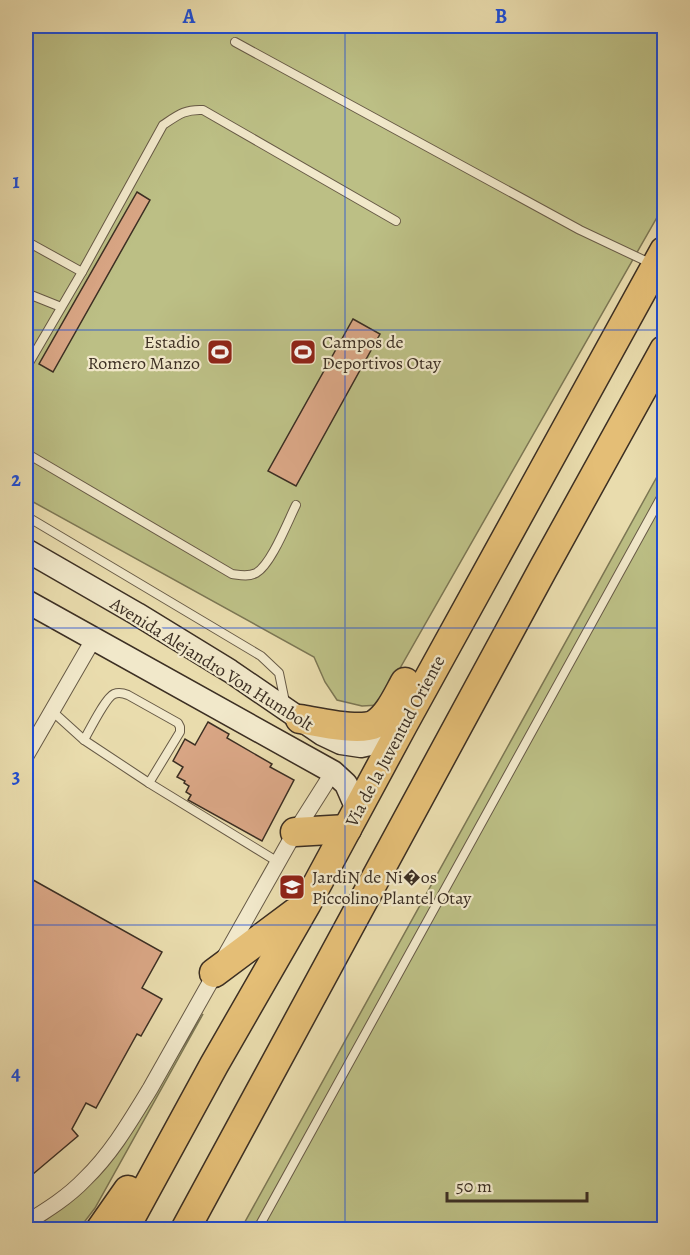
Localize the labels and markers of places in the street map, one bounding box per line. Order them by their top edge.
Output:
place label: Estadio Romero Manzo [88,330,200,375]
place label: Campos de Deportivos Otay [322,330,442,375]
sports icon: Estadio Romero Manzo [205,337,235,367]
sports icon: Campos de Deportivos Otay [288,337,318,367]
place label: JardiN de Ni�os Piccolino Plantel Otay [312,865,472,910]
school or university icon: JardiN de Ni�os Piccolino Plantel Otay [277,872,307,902]

